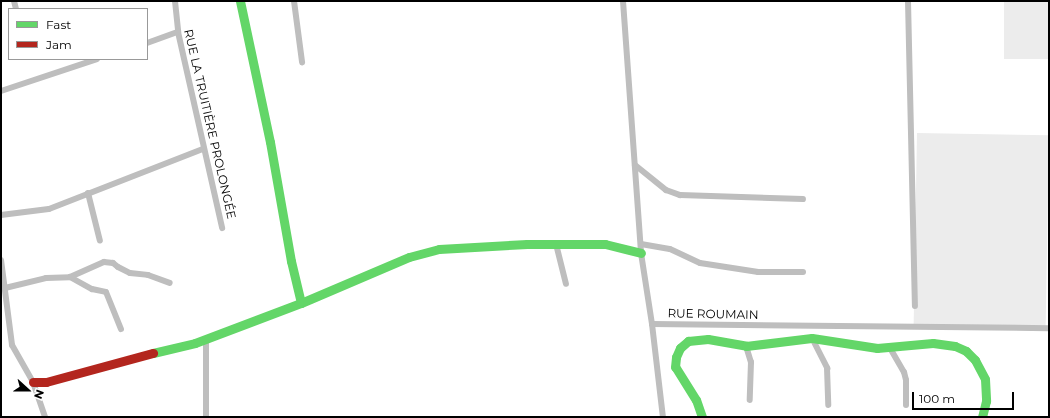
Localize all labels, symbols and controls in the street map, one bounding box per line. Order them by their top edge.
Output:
legend [8,8,148,60]
text: Fast [46,17,71,32]
street label: RUE LA TRUITIÈRE PROLONGÉE [181,28,239,220]
text: Jam [46,37,72,52]
street label: RUE ROUMAIN [667,306,759,322]
north arrow [8,370,48,410]
scale bar [914,384,1016,410]
text: N [31,388,47,401]
text: 100 m [919,391,955,406]

